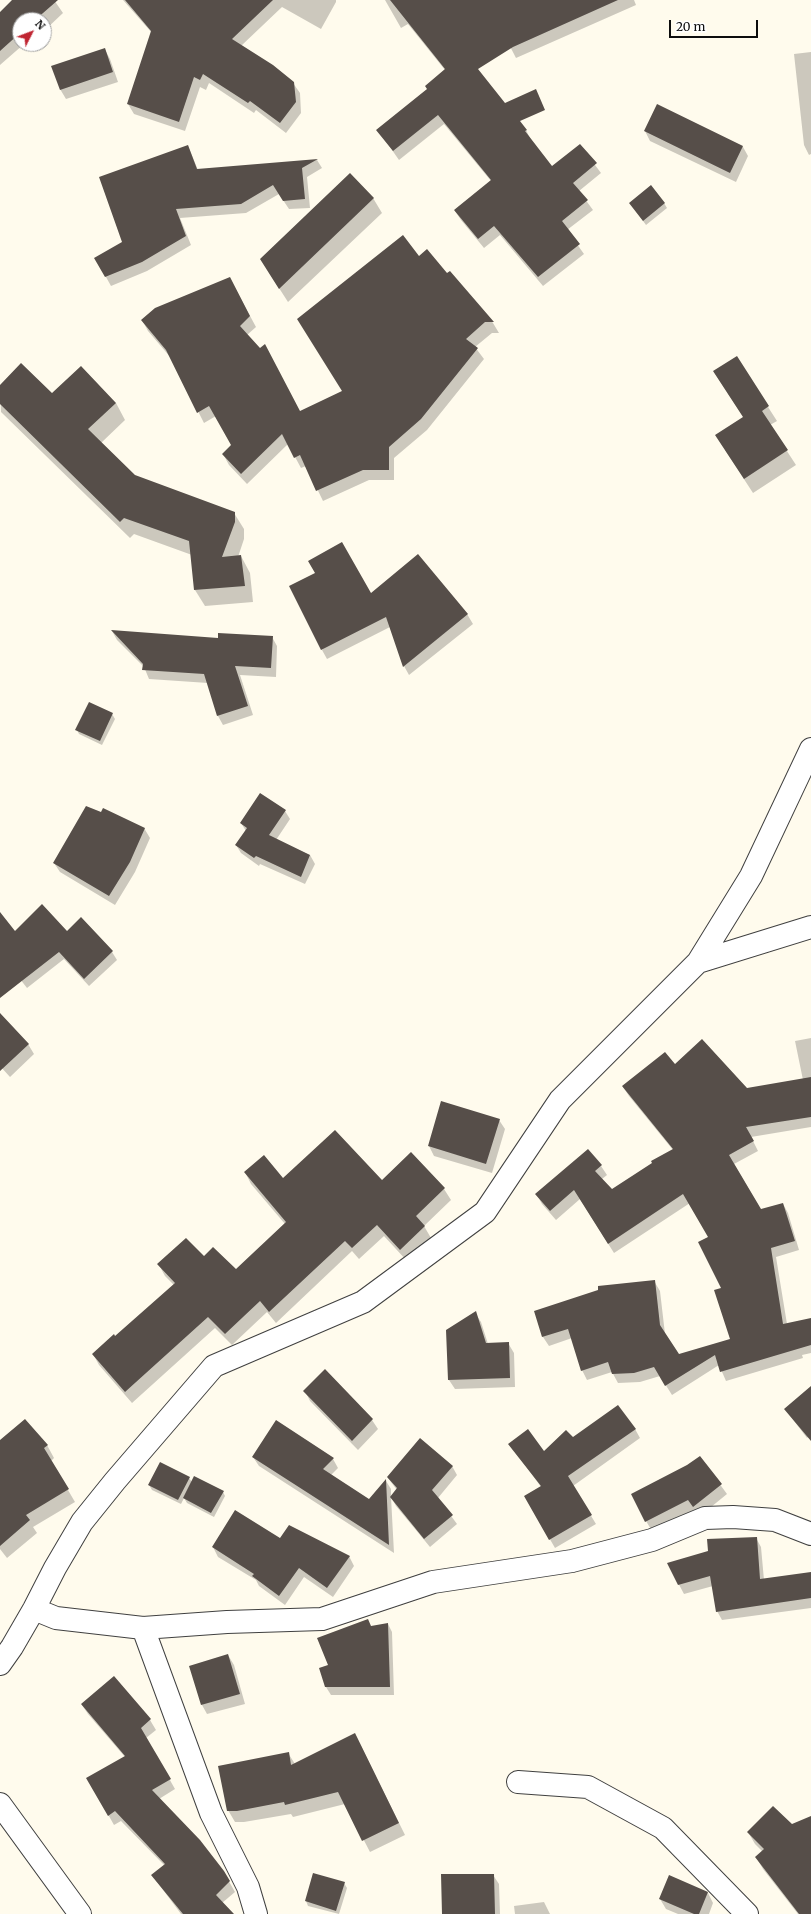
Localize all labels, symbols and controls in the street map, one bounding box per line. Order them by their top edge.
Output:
north arrow [12,12,52,52]
scale bar [671,12,760,38]
text: N [32,17,48,33]
text: 20 m [676,19,705,34]

